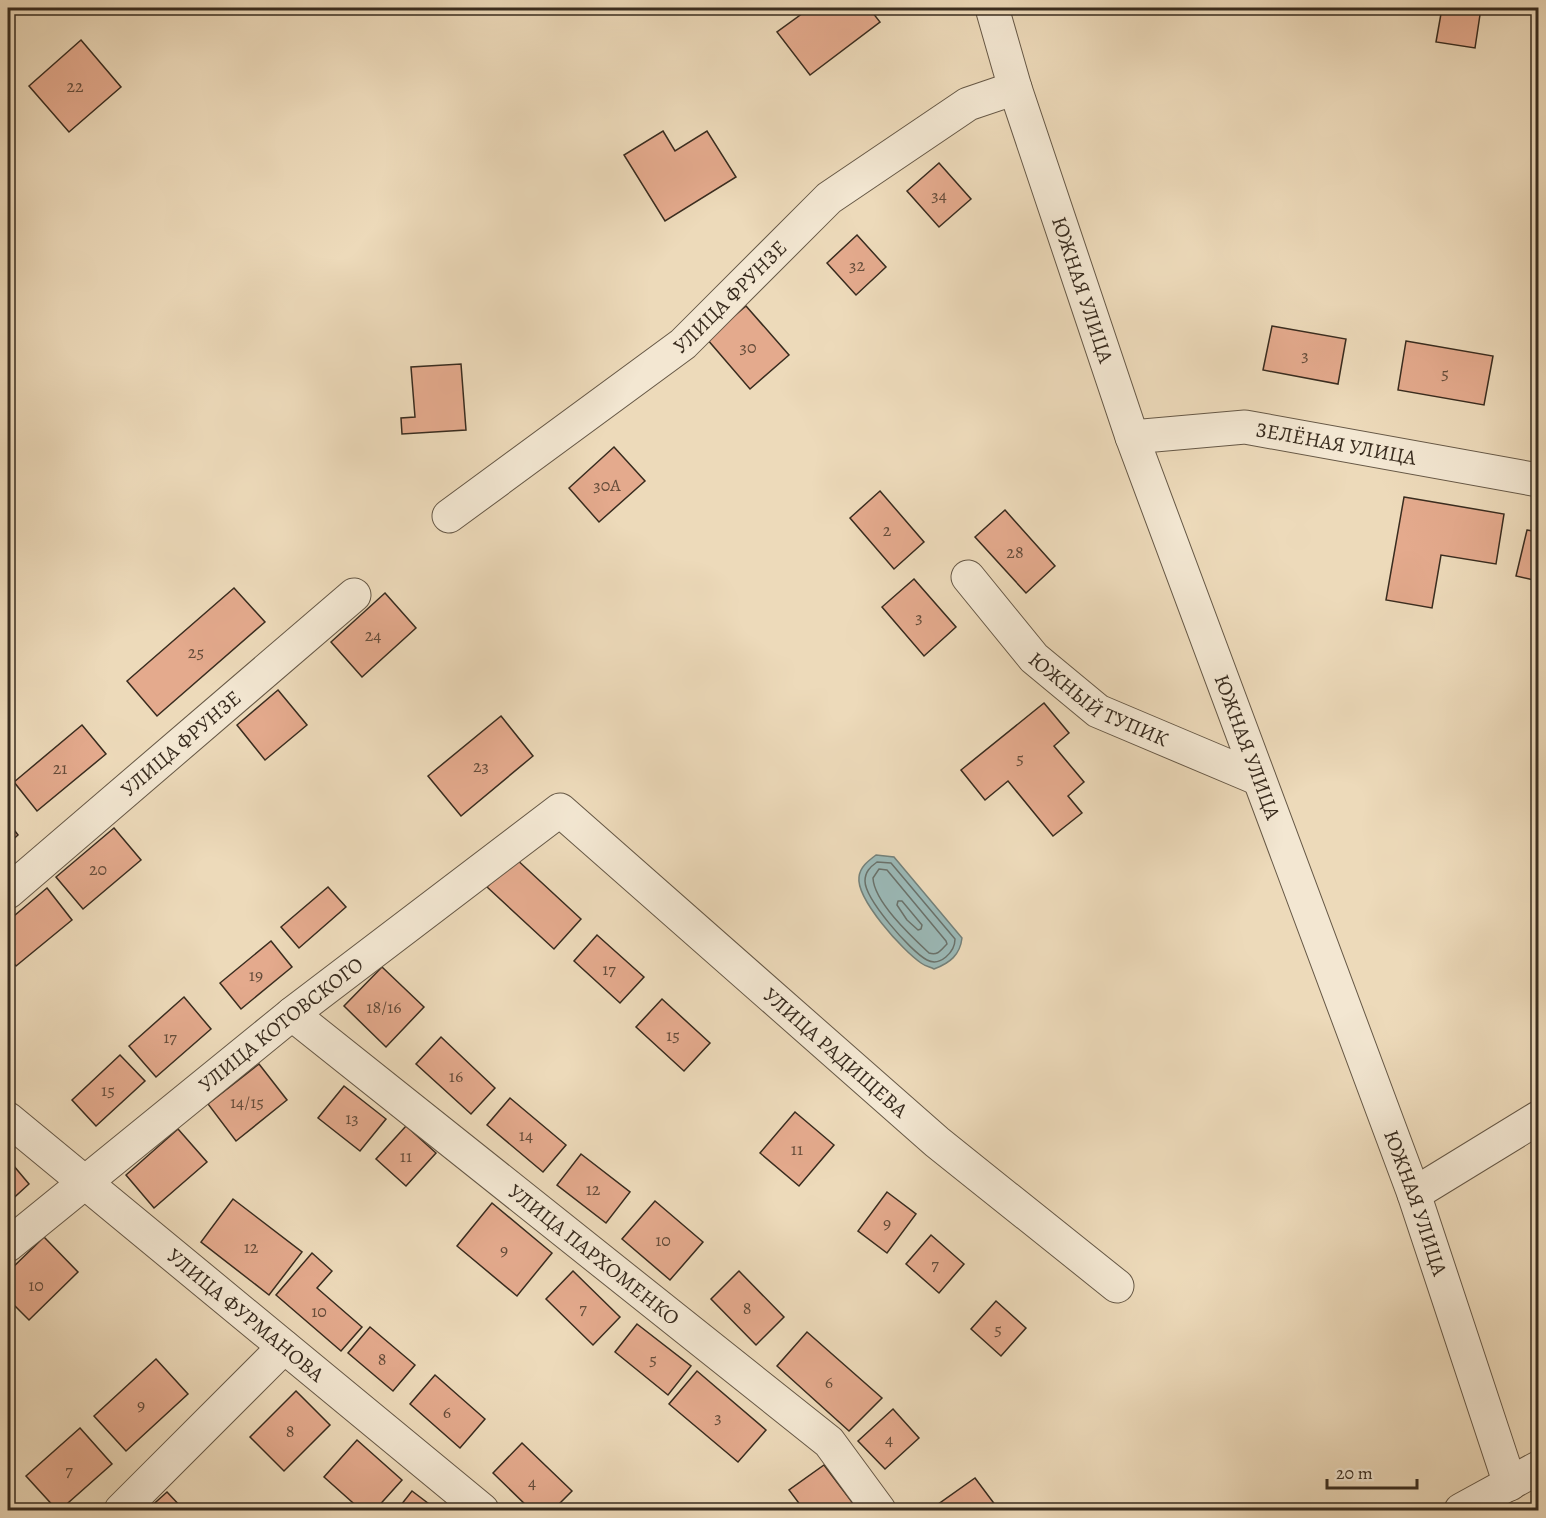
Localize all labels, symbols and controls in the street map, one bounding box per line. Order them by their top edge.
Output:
house number: 22 [66,74,84,98]
house number: 34 [931,183,947,207]
street label: ЮЖНАЯ УЛИЦА [1045,213,1120,367]
street label: УЛИЦА ФРУНЗЕ [668,234,793,360]
house number: 32 [849,253,865,277]
house number: 30 [739,335,757,359]
house number: 3 [1301,343,1309,367]
house number: 5 [1441,361,1449,385]
street label: ЗЕЛЁНАЯ УЛИЦА [1254,415,1419,472]
house number: 30А [593,473,621,497]
house number: 2 [883,518,892,542]
house number: 28 [1006,540,1024,564]
house number: 3 [915,605,923,629]
house number: 24 [365,623,381,647]
house number: 25 [188,640,204,664]
street label: ЮЖНЫЙ ТУПИК [1023,645,1173,753]
street label: ЮЖНАЯ УЛИЦА [1208,670,1287,824]
street label: УЛИЦА ФРУНЗЕ [115,684,247,803]
house number: 5 [1016,746,1024,770]
house number: 23 [473,754,489,778]
house number: 21 [53,756,67,780]
house number: 20 [89,857,107,881]
street label: УЛИЦА КОТОВСКОГО [193,951,369,1098]
house number: 17 [602,957,616,981]
house number: 19 [249,963,263,987]
street label: УЛИЦА РАДИЩЕВА [757,981,914,1124]
house number: 18/16 [366,995,402,1019]
house number: 15 [666,1023,680,1047]
house number: 17 [163,1025,177,1049]
house number: 16 [449,1064,463,1088]
house number: 15 [101,1078,115,1102]
house number: 14/15 [230,1090,264,1114]
house number: 13 [345,1106,359,1130]
house number: 14 [519,1123,533,1147]
street label: ЮЖНАЯ УЛИЦА [1377,1126,1454,1280]
house number: 11 [791,1137,803,1161]
house number: 11 [400,1144,412,1168]
street label: УЛИЦА ПАРХОМЕНКО [502,1177,686,1332]
house number: 12 [586,1177,601,1201]
house number: 9 [883,1211,891,1235]
house number: 10 [655,1228,671,1252]
house number: 12 [244,1235,259,1259]
house number: 9 [500,1238,508,1262]
street label: УЛИЦА ФУРМАНОВА [161,1242,331,1389]
house number: 7 [931,1252,939,1276]
house number: 10 [28,1273,44,1297]
house number: 7 [579,1296,587,1320]
house number: 8 [743,1296,751,1320]
house number: 10 [311,1299,327,1323]
house number: 5 [994,1317,1002,1341]
house number: 8 [378,1347,386,1371]
house number: 5 [649,1347,657,1371]
house number: 6 [825,1370,833,1394]
house number: 9 [137,1393,145,1417]
house number: 6 [443,1400,451,1424]
house number: 3 [714,1405,722,1429]
house number: 8 [286,1419,294,1443]
house number: 4 [885,1427,893,1451]
scale bar [1327,1452,1417,1490]
house number: 7 [65,1458,73,1482]
text: 20 m [1336,1461,1373,1485]
house number: 4 [528,1470,536,1494]

